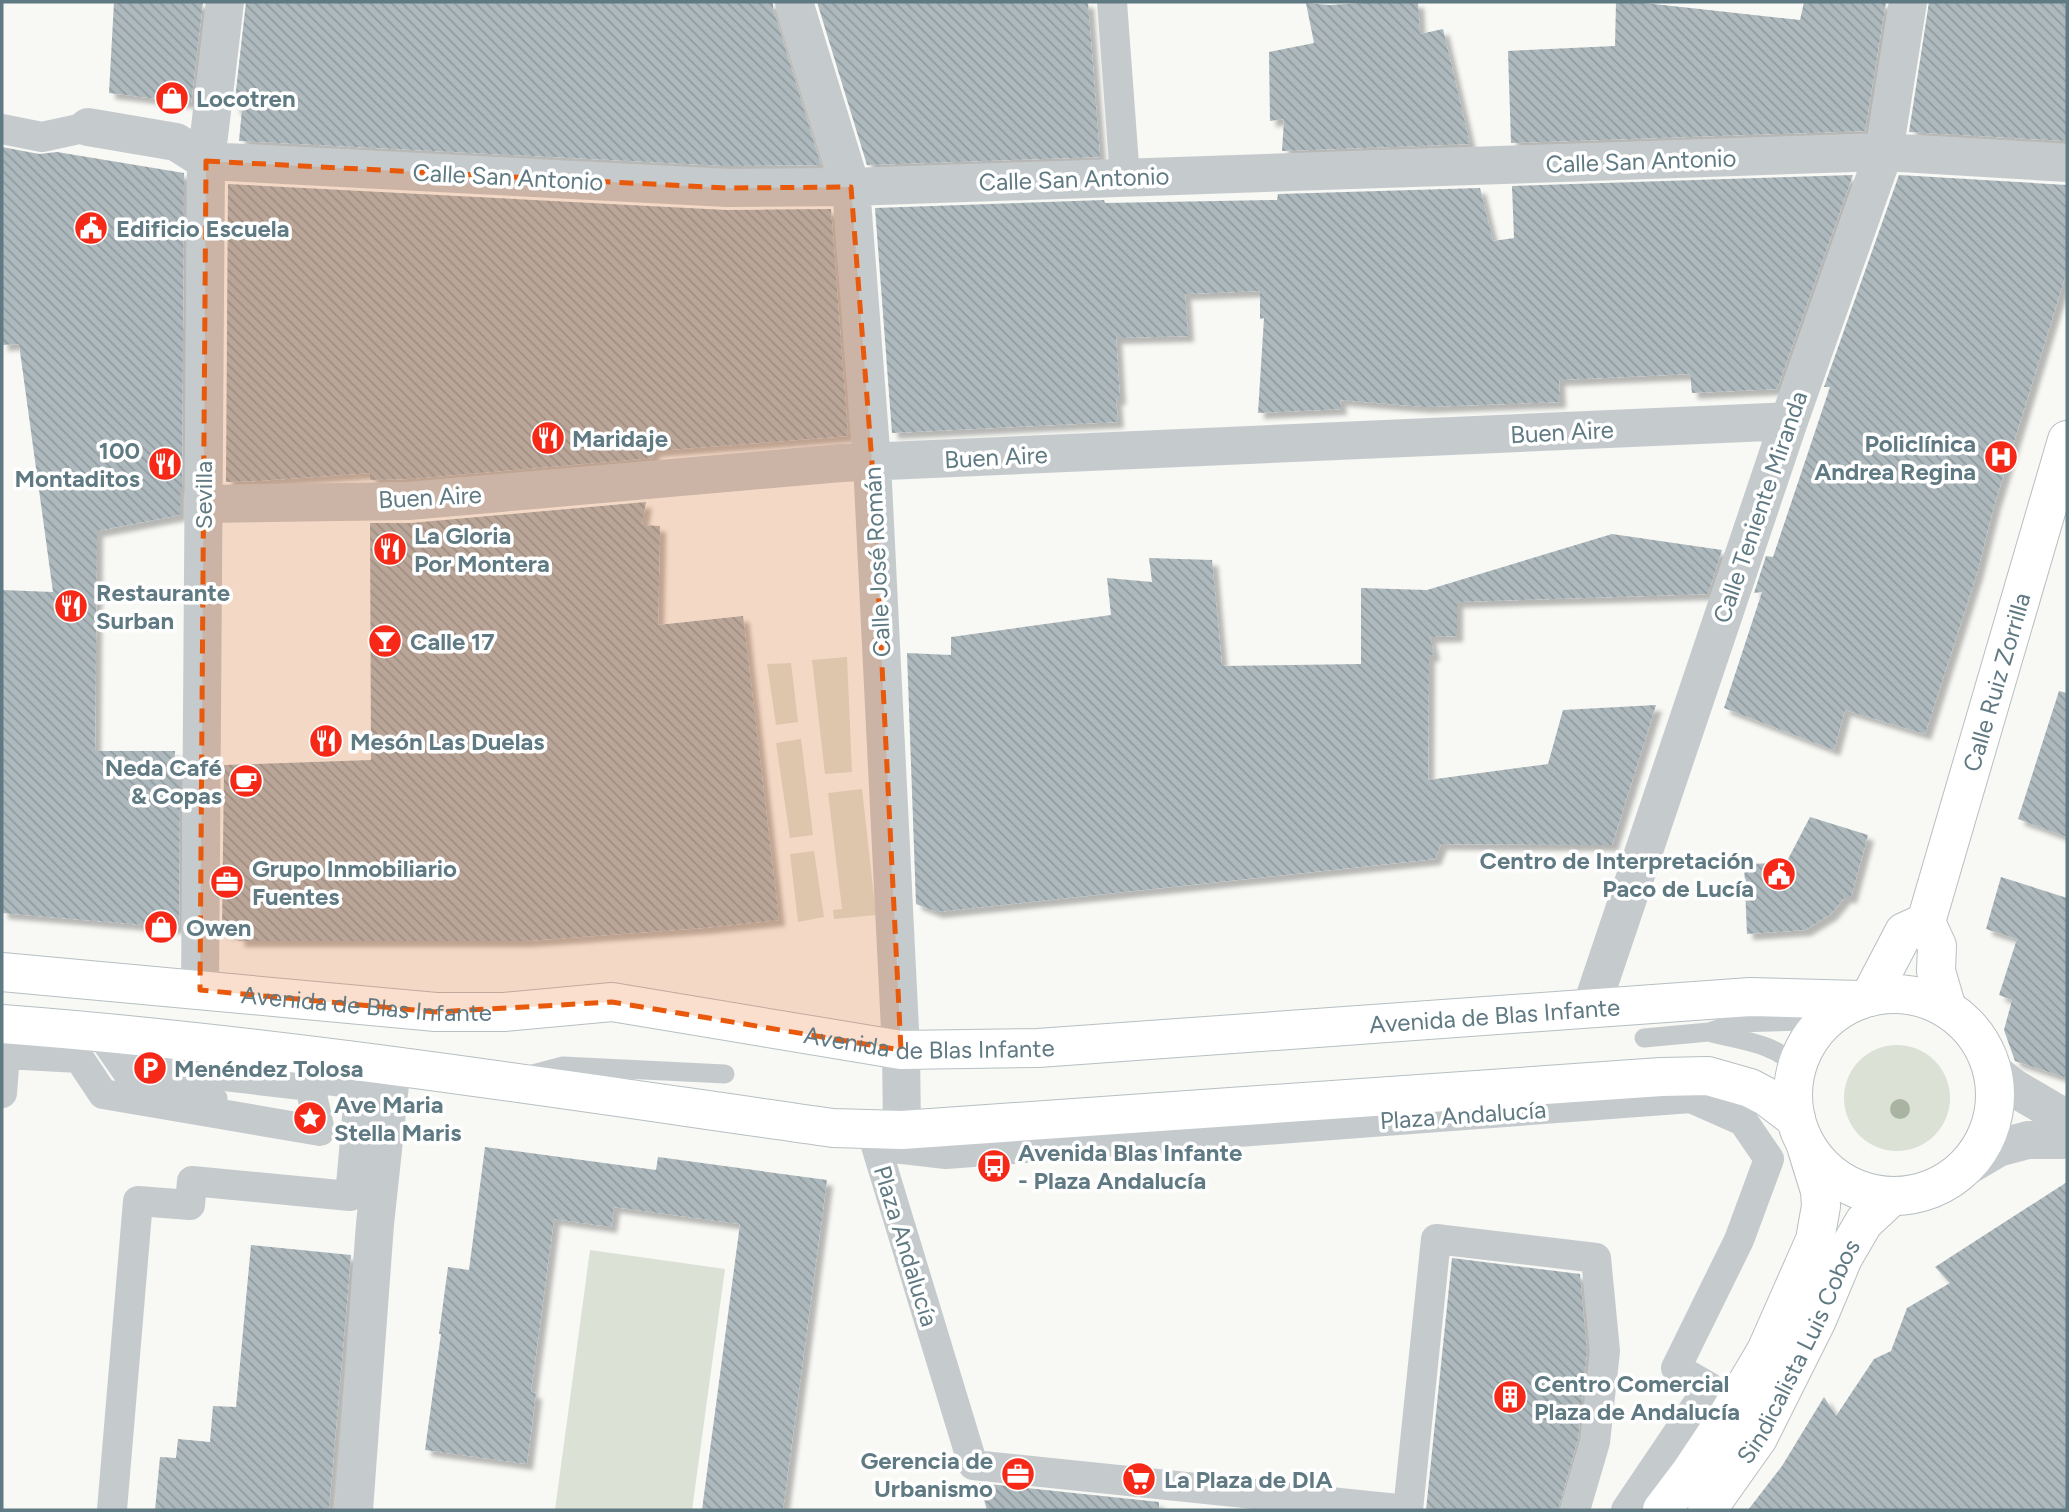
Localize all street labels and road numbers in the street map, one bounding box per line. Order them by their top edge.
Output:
street label: Calle San Antonio [1545,143,1737,179]
street label: Calle San Antonio [412,158,604,196]
street label: Calle San Antonio [978,161,1170,197]
street label: Calle Teniente Miranda [1707,387,1813,627]
street label: Buen Aire [1510,415,1614,449]
street label: Buen Aire [944,440,1048,474]
street label: Sevilla [189,461,218,529]
street label: Calle José Román [858,466,896,658]
street label: Buen Aire [378,480,482,514]
street label: Calle Ruiz Zorrilla [1956,589,2036,775]
street label: Avenida de Blas Infante [240,980,492,1027]
street label: Avenida de Blas Infante [1368,992,1621,1039]
street label: Avenida de Blas Infante [802,1020,1055,1065]
street label: Plaza Andalucía [1379,1095,1547,1135]
street label: Plaza Andalucía [868,1162,944,1330]
street label: Sindicalista Luis Cobos [1730,1233,1866,1469]

